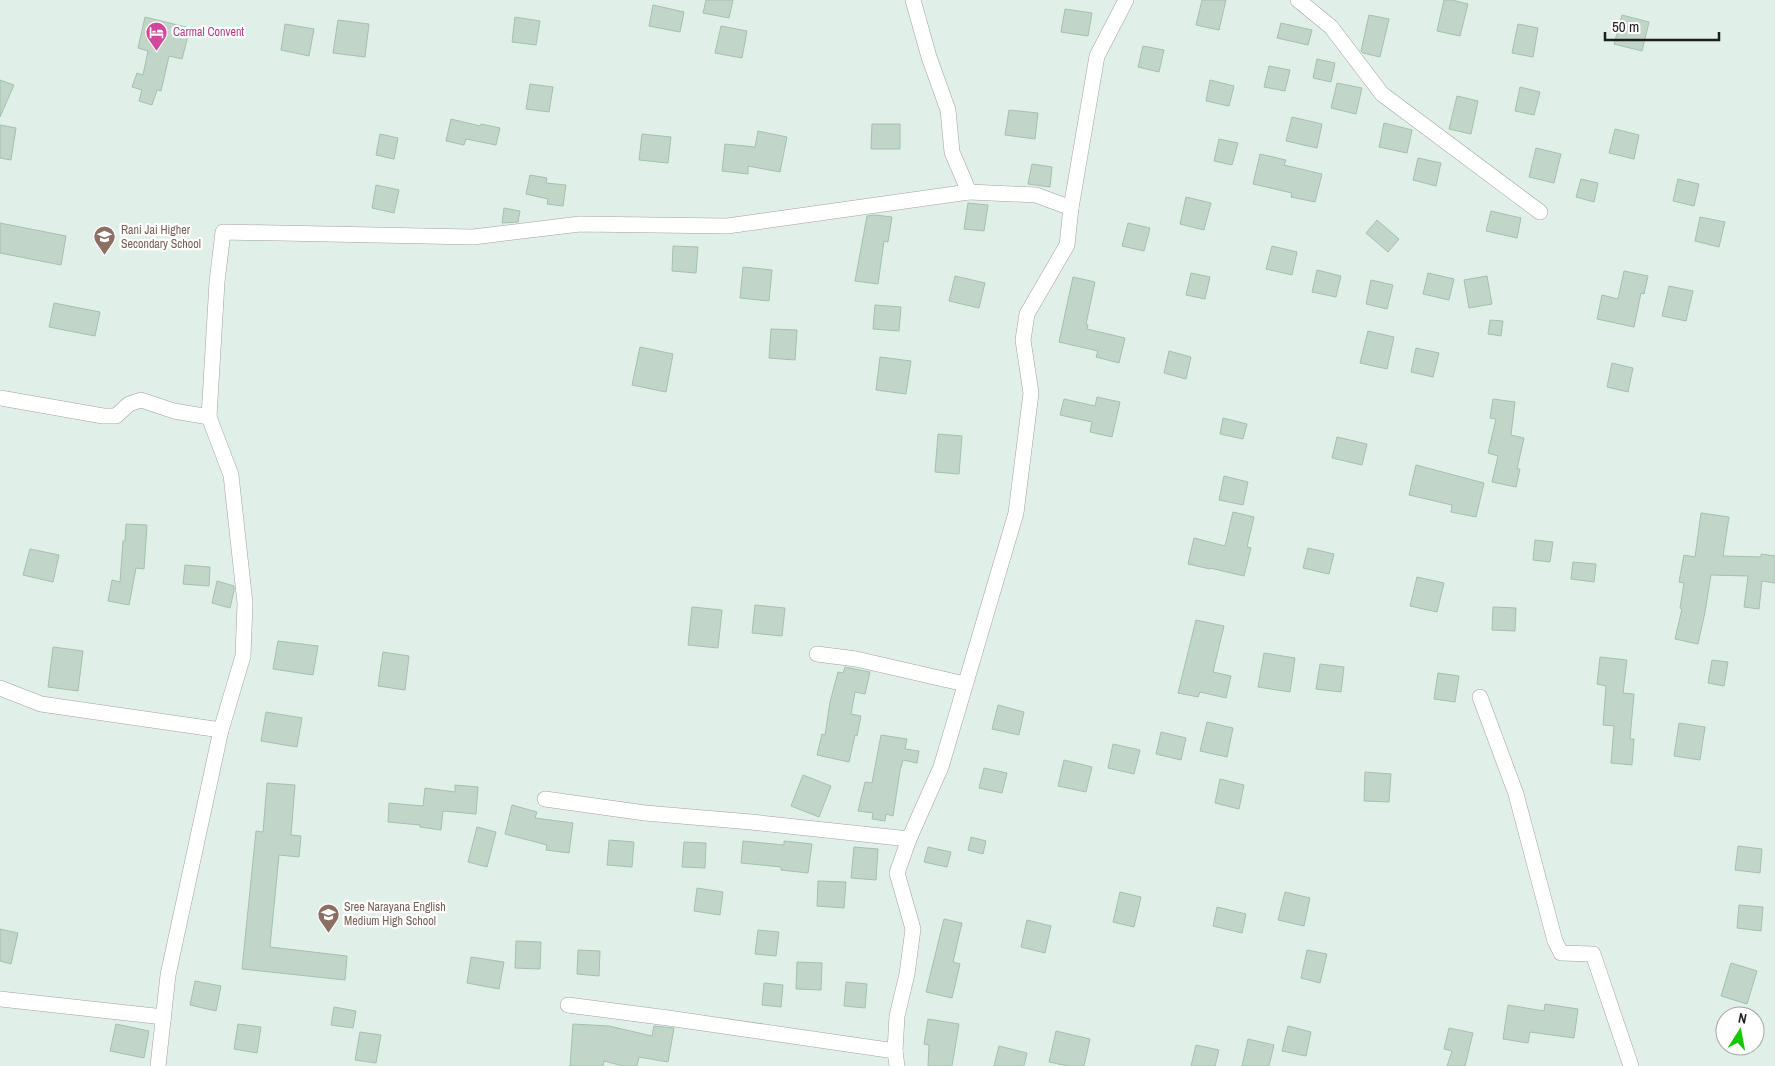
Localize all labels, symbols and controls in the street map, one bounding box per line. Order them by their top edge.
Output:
scale bar [1605,10,1719,42]
text: 50 m [1612,16,1639,37]
hotel icon: Carmal Convent [145,20,169,51]
place label: Carmal Convent [173,24,244,40]
place label: Rani Jai Higher Secondary School [121,222,201,252]
school or university icon: Rani Jai Higher Secondary School [93,225,117,256]
place label: Sree Narayana English Medium High School [344,899,446,929]
school or university icon: Sree Narayana English Medium High School [316,902,340,933]
north arrow [1715,1006,1765,1056]
text: N [1737,1009,1748,1028]

